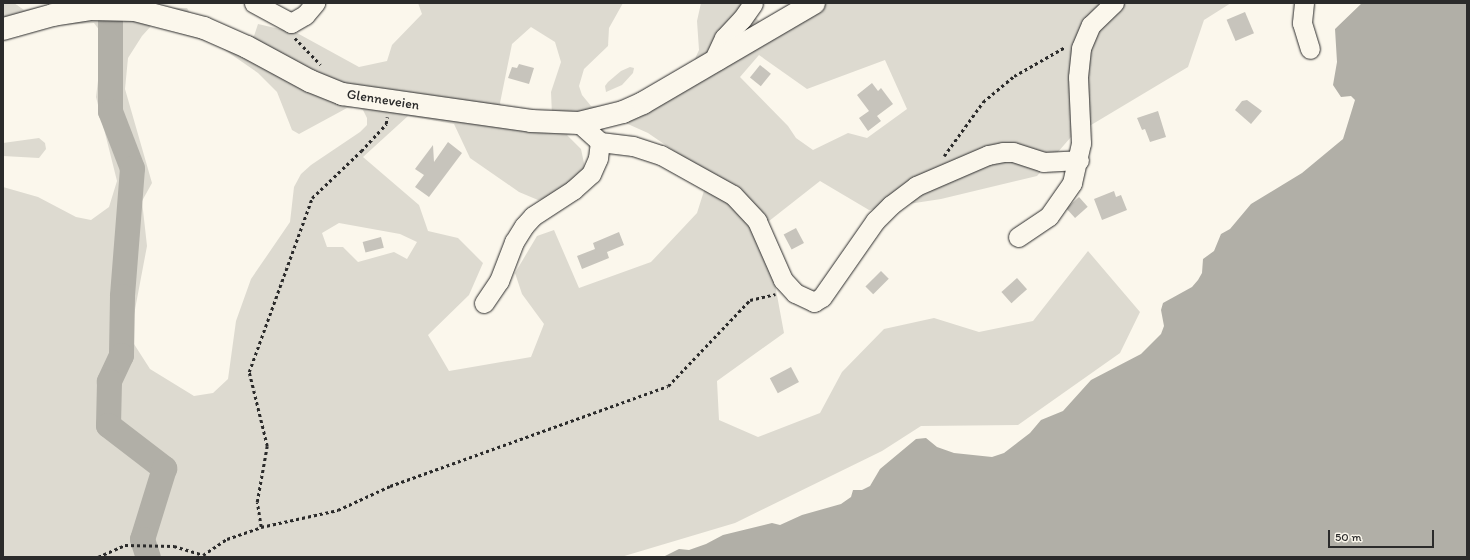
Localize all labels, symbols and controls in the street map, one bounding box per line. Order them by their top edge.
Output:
street label: Glenneveien [345,86,421,114]
scale bar [1330,522,1436,548]
text: 50 m [1335,530,1361,544]

